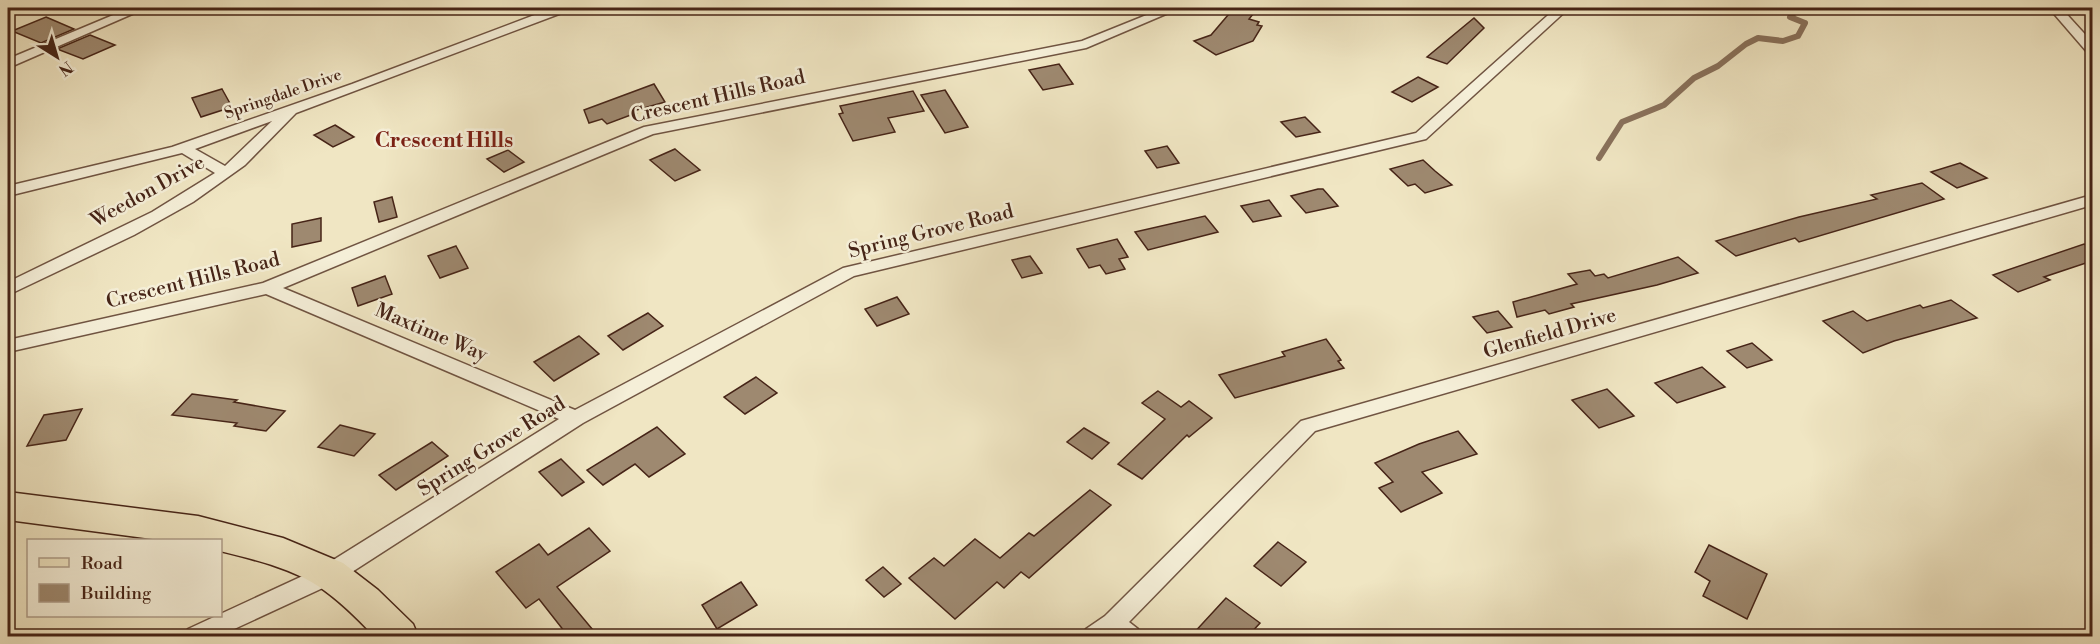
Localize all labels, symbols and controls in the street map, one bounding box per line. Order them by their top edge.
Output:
north arrow [27,27,87,87]
text: N [54,56,76,80]
street label: Springdale Drive [222,65,344,123]
street label: Crescent Hills Road [628,65,808,129]
district label: Crescent Hills [375,128,513,154]
street label: Weedon Drive [86,150,209,234]
street label: Spring Grove Road [846,199,1017,265]
street label: Crescent Hills Road [104,247,283,315]
street label: Maxtime Way [371,298,491,368]
street label: Glenfield Drive [1481,303,1619,365]
street label: Spring Grove Road [414,391,571,502]
legend [27,539,222,617]
text: Road [81,552,124,575]
text: Building [80,582,152,605]

